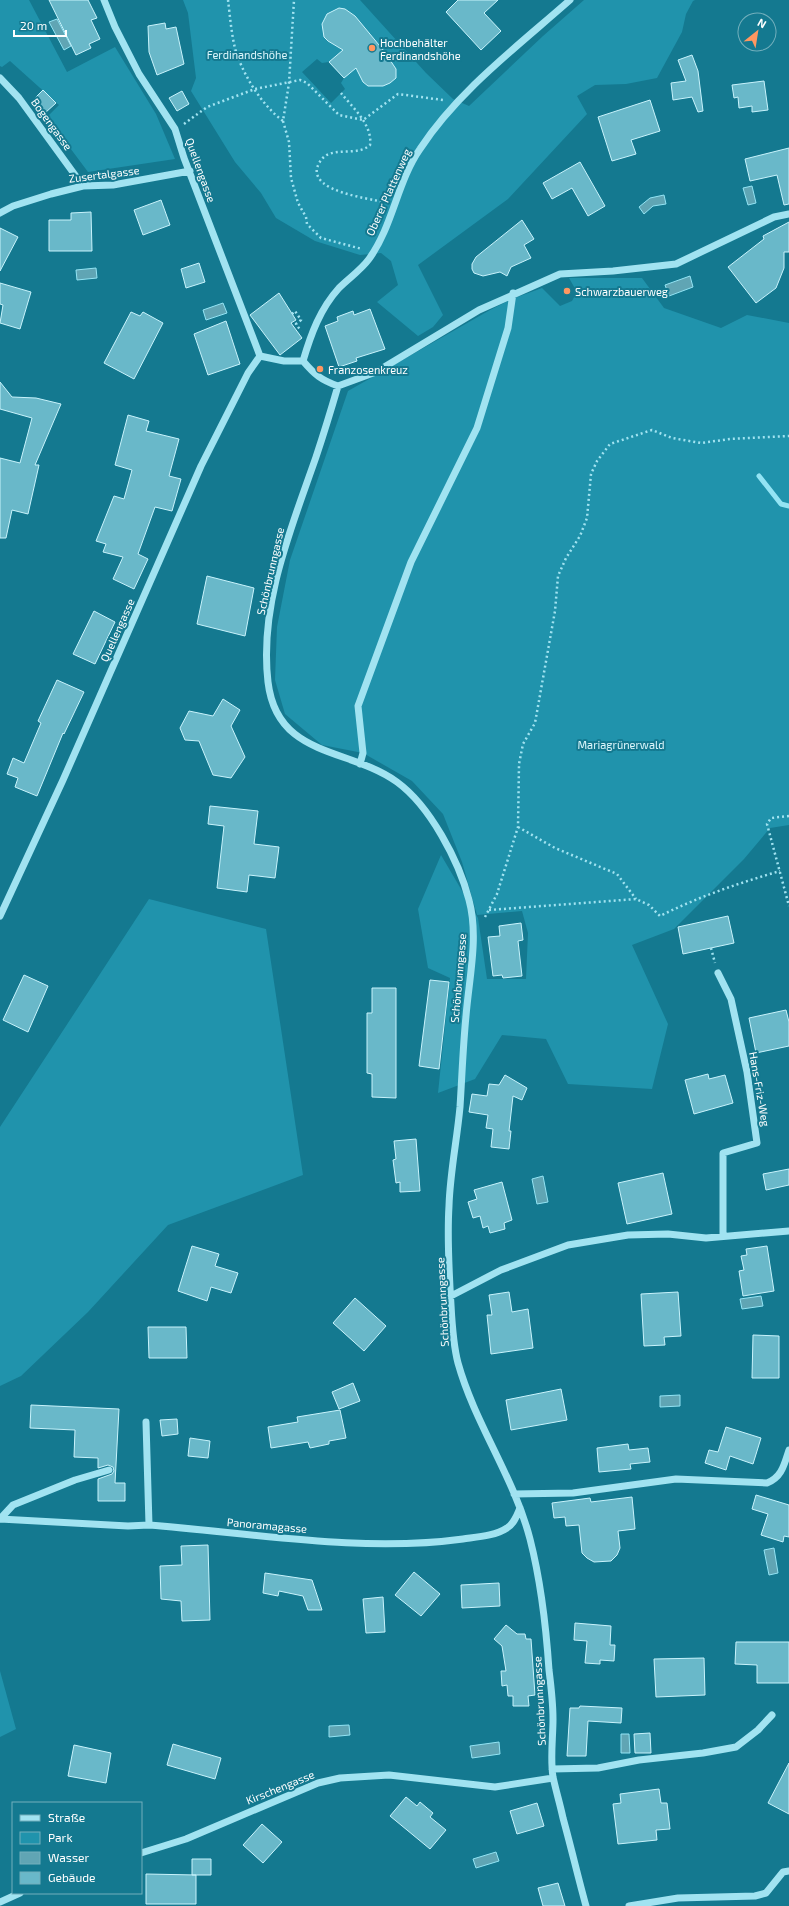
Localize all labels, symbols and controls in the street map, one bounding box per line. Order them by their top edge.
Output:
scale bar [14,12,66,38]
north arrow [737,12,777,52]
text: N [756,15,769,31]
text: 20 m [20,18,47,32]
place label: Hochbehälter Ferdinandshöhe [380,36,461,62]
marker: Hochbehälter Ferdinandshöhe [367,43,377,53]
park label: Ferdinandshöhe [207,48,287,61]
street label: Bogengasse [29,96,75,152]
street label: Quellengasse [182,136,219,204]
street label: Oberer Plattenweg [363,146,413,238]
street label: Zusertalgasse [68,163,140,185]
place label: Schwarzbauerweg [575,285,668,298]
marker: Schwarzbauerweg [562,286,572,296]
place label: Franzosenkreuz [328,363,408,376]
marker: Franzosenkreuz [315,364,325,374]
street label: Schönbrunngasse [254,526,286,616]
street label: Quellengasse [97,596,138,664]
park label: Mariagrünerwald [577,738,665,751]
street label: Schönbrunngasse [448,933,468,1023]
street label: Hans-Friz-Weg [747,1051,773,1127]
street label: Schönbrunngasse [433,1257,451,1347]
street label: Panoramagasse [226,1515,308,1535]
street label: Schönbrunngasse [530,1656,548,1746]
street label: Kirschengasse [244,1767,316,1807]
legend [12,1802,142,1894]
text: Straße [48,1810,85,1824]
text: Park [48,1830,73,1844]
text: Wasser [48,1850,89,1864]
text: Gebäude [48,1870,96,1884]

